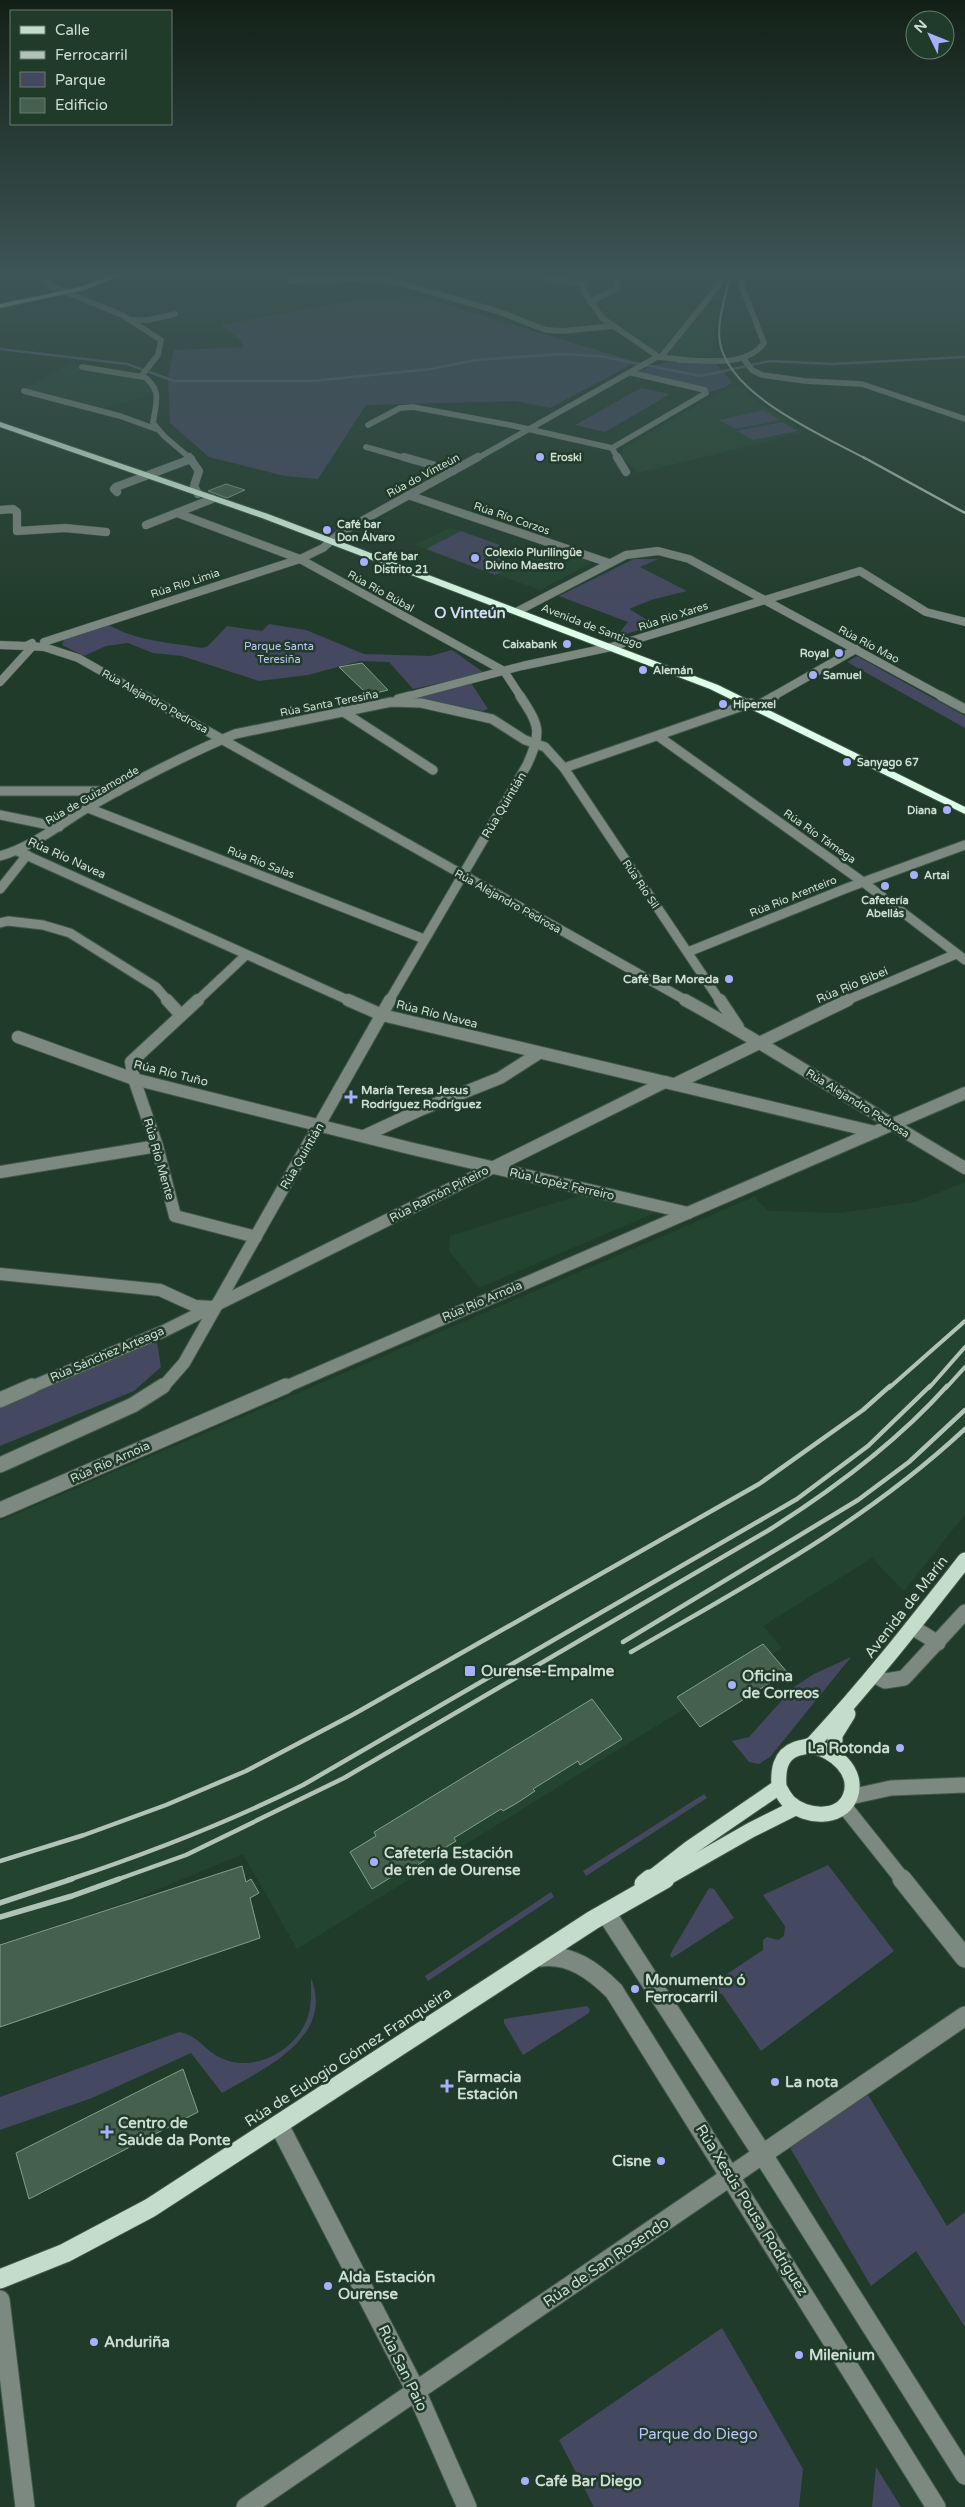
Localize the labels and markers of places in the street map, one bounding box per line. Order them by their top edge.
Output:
marker: Eroski [534,451,546,463]
place label: Eroski [550,451,582,464]
place label: Café bar Don Álvaro [337,518,395,544]
marker: Café bar Don Álvaro [321,524,333,536]
place label: Colexio Plurilingüe Divino Maestro [485,546,583,572]
place label: Café bar Distrito 21 [374,550,429,576]
marker: Colexio Plurilingüe Divino Maestro [469,552,481,564]
marker: Café bar Distrito 21 [358,556,370,568]
place label: Caixabank [502,638,557,651]
marker: Caixabank [561,638,573,650]
place label: Royal [800,647,829,661]
marker: Royal [833,647,845,659]
marker: Alemán [637,664,649,676]
place label: Alemán [653,664,693,677]
marker: Samuel [807,669,819,681]
place label: Samuel [823,669,862,682]
marker: Hiperxel [717,698,729,710]
place label: Hiperxel [733,698,776,712]
marker: Sanyago 67 [841,756,853,768]
place label: Sanyago 67 [857,756,919,770]
place label: Diana [907,804,937,817]
marker: Diana [941,804,953,816]
marker: Artai [908,869,920,881]
place label: Artai [924,869,950,882]
marker: Cafetería Abellás [879,880,891,892]
place label: Cafetería Abellás [861,894,909,920]
place label: Café Bar Moreda [623,972,719,986]
marker: Café Bar Moreda [723,973,735,985]
place label: María Teresa Jesus Rodríguez Rodríguez [361,1083,481,1112]
marker: María Teresa Jesus Rodríguez Rodríguez [345,1091,357,1103]
place label: Ourense-Empalme [481,1662,615,1681]
marker: Ourense-Empalme [463,1664,477,1678]
place label: Oficina de Correos [742,1667,819,1702]
marker: Oficina de Correos [726,1679,738,1691]
place label: La Rotonda [808,1739,890,1757]
marker: La Rotonda [894,1742,906,1754]
place label: Cafetería Estación de tren de Ourense [384,1844,521,1879]
marker: Cafetería Estación de tren de Ourense [368,1856,380,1868]
place label: Monumento ó Ferrocarril [645,1971,746,2006]
marker: Monumento ó Ferrocarril [629,1983,641,1995]
place label: Farmacia Estación [457,2068,522,2103]
place label: La nota [785,2073,838,2091]
marker: La nota [769,2076,781,2088]
marker: Farmacia Estación [441,2080,453,2092]
place label: Centro de Saúde da Ponte [118,2114,231,2149]
marker: Centro de Saúde da Ponte [100,2125,114,2139]
place label: Cisne [612,2152,651,2170]
marker: Cisne [655,2155,667,2167]
place label: Alda Estación Ourense [338,2268,435,2303]
marker: Alda Estación Ourense [322,2280,334,2292]
place label: Anduriña [104,2333,170,2351]
marker: Anduriña [88,2336,100,2348]
place label: Milenium [809,2346,875,2364]
marker: Milenium [793,2349,805,2361]
place label: Café Bar Diego [535,2472,642,2491]
marker: Café Bar Diego [519,2475,531,2487]

